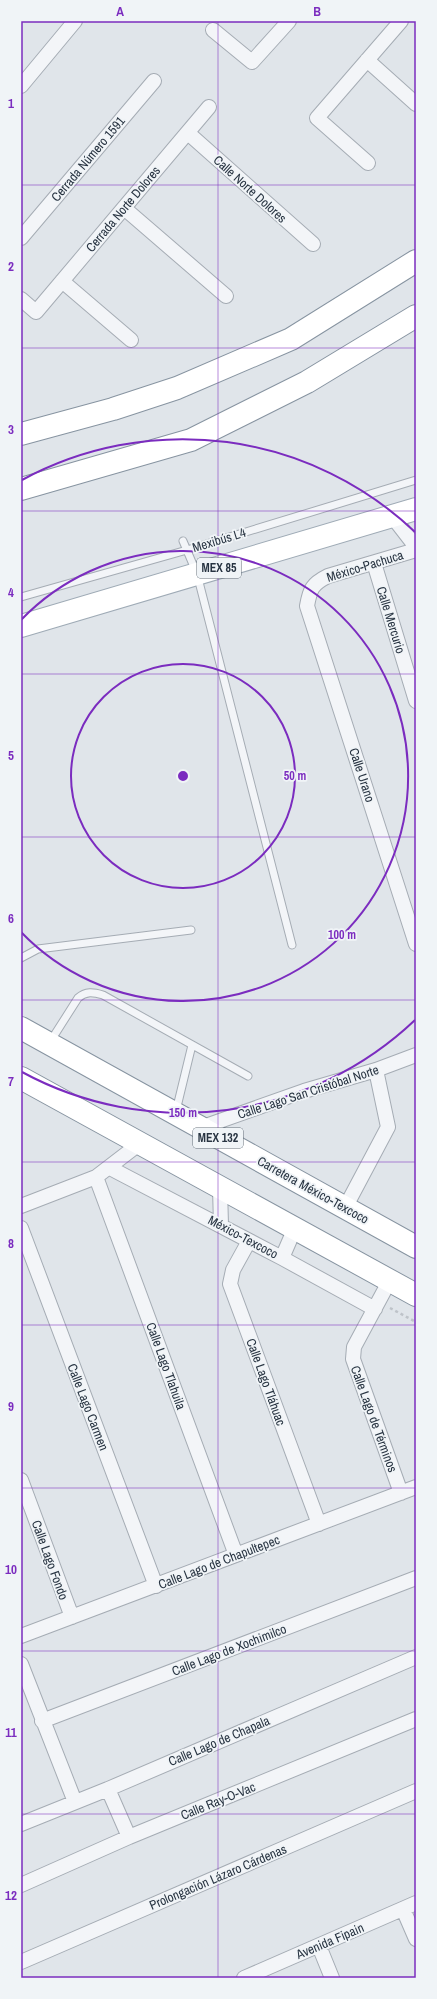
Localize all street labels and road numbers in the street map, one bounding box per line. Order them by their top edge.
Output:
street label: Cerrada Número 1591 [47,113,129,205]
street label: Calle Norte Dolores [210,152,290,226]
street label: Cerrada Norte Dolores [82,162,164,256]
street label: Mexibús L4 [190,524,248,556]
street label: México-Pachuca [325,546,406,586]
road number: MEX 85 [197,558,241,578]
street label: Calle Mercurio [373,584,409,656]
street label: Calle Urano [345,746,379,804]
street label: Calle Lago San Cristóbal Norte [235,1061,381,1123]
road number: MEX 132 [193,1128,243,1148]
street label: Carretera México-Texcoco [254,1152,372,1228]
street label: México-Texcoco [205,1211,281,1263]
street label: Calle Lago Tlahuila [142,1320,190,1412]
street label: Calle Lago Tláhuac [242,1336,290,1428]
street label: Calle Lago Carmen [64,1361,112,1453]
street label: Calle Lago de Términos [347,1363,401,1475]
street label: Calle Lago Fondo [28,1518,72,1602]
street label: Calle Lago de Chapultepec [156,1531,282,1593]
street label: Calle Lago de Xochimilco [169,1620,289,1680]
street label: Calle Lago de Chapala [166,1712,272,1770]
street label: Calle Ray-O-Vac [178,1778,258,1824]
street label: Prolongación Lázaro Cárdenas [147,1840,289,1914]
street label: Avenida Fipain [293,1919,367,1963]

